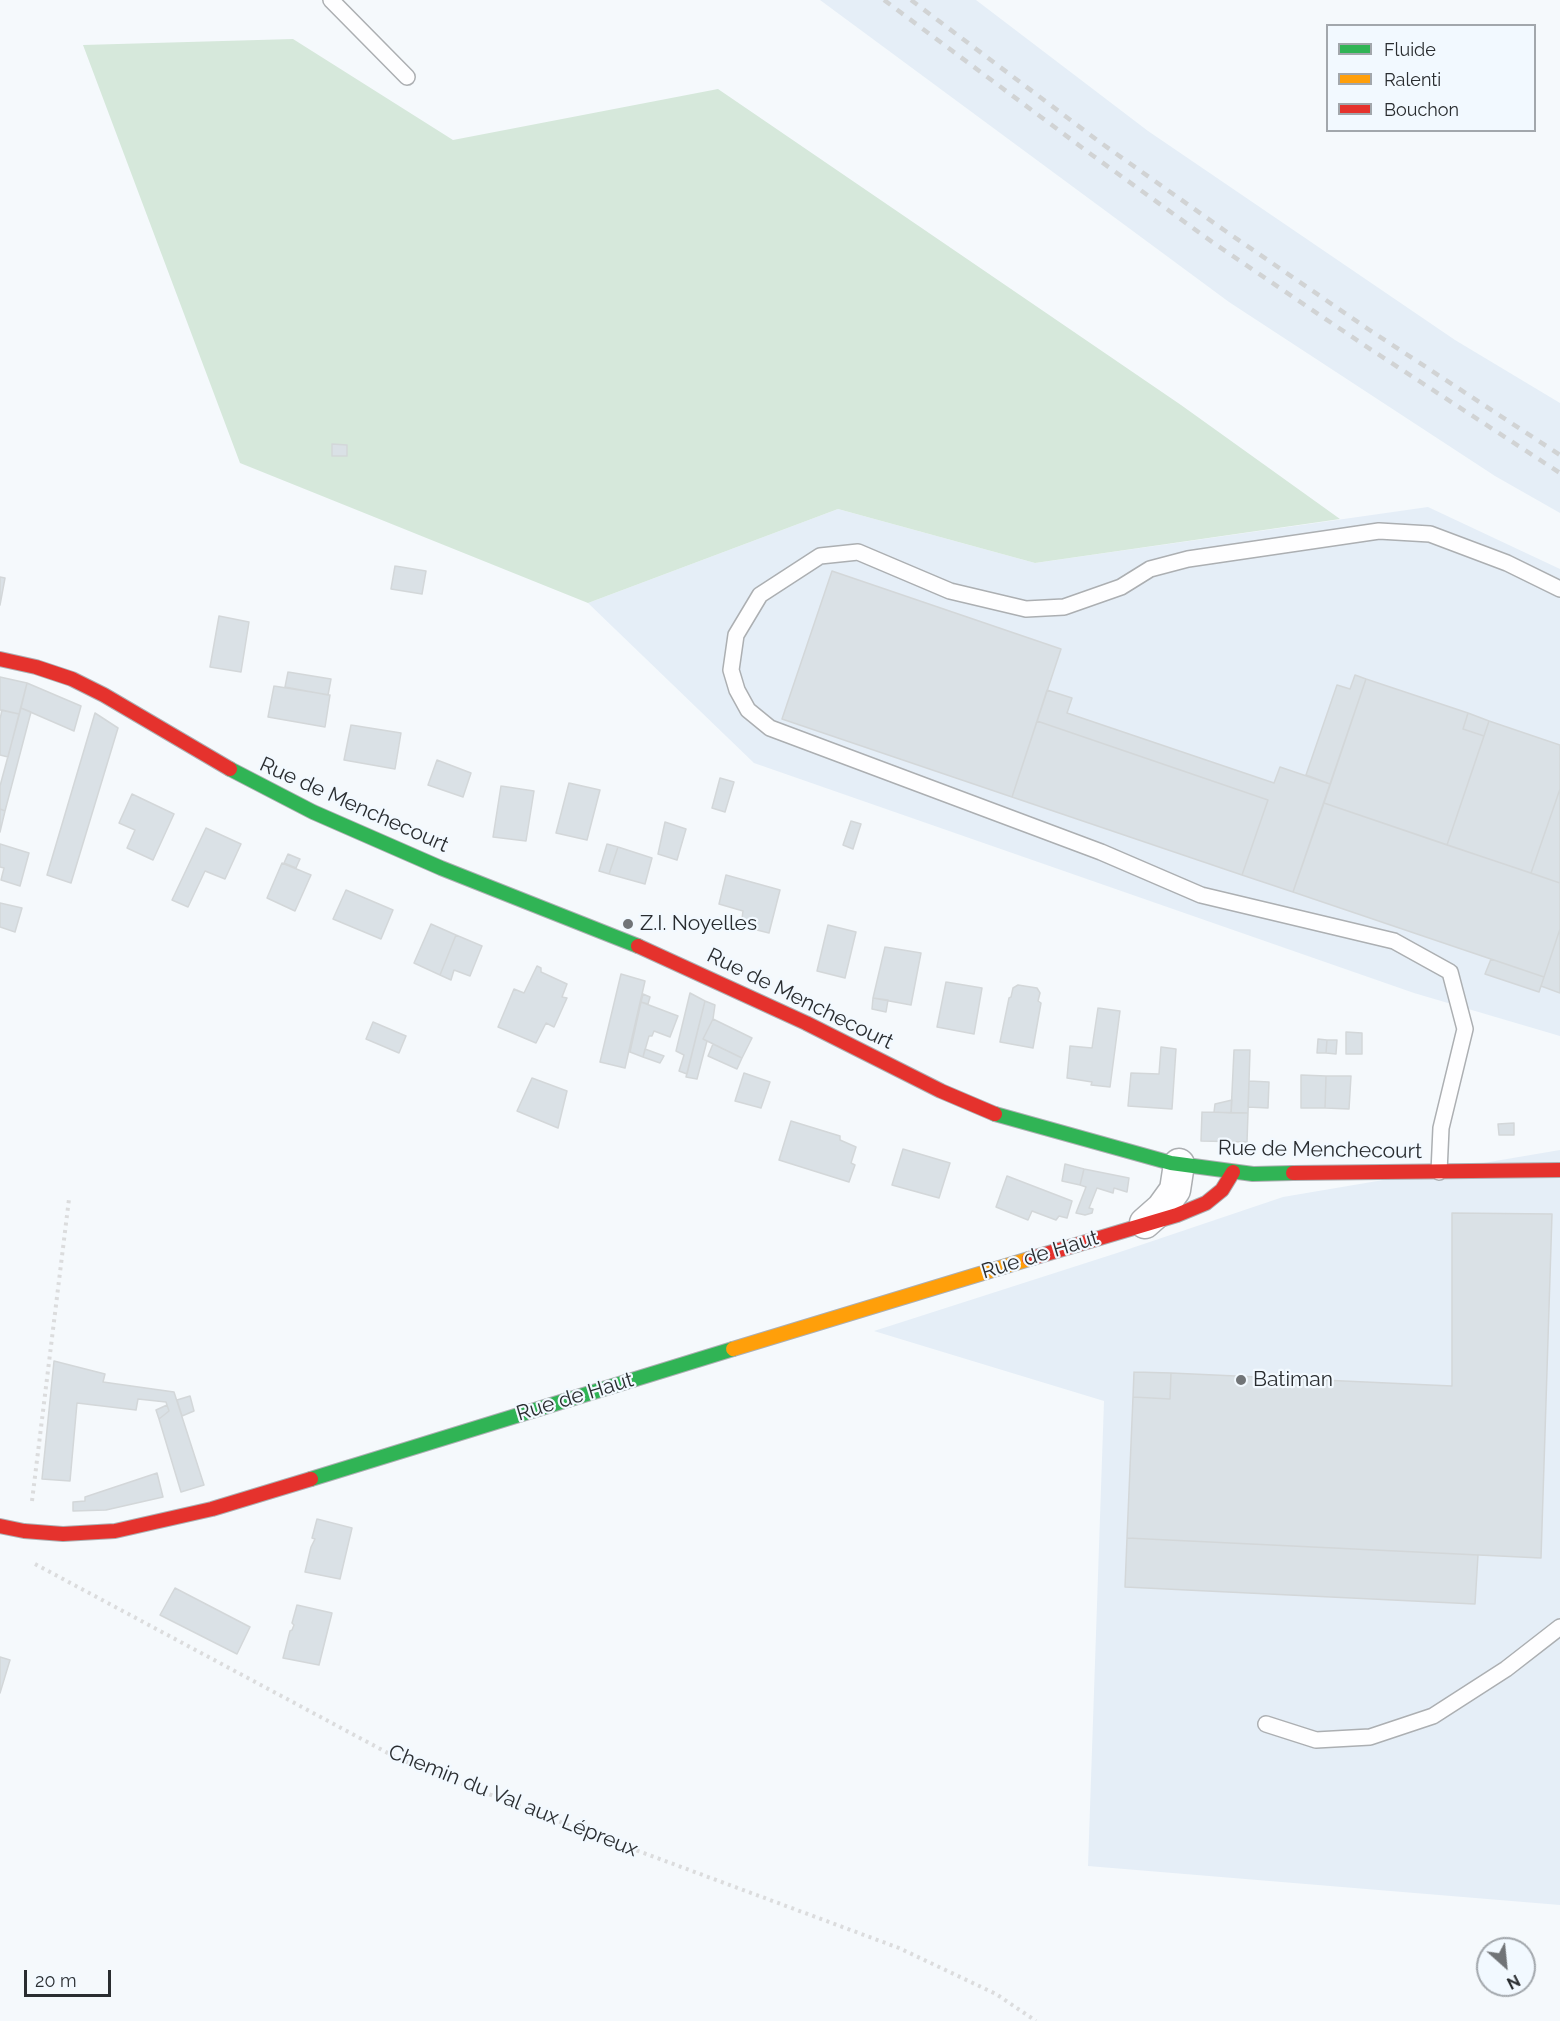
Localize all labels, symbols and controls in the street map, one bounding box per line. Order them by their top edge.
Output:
legend [1326,24,1536,132]
text: Fluide [1384,39,1436,60]
text: Ralenti [1384,69,1441,90]
text: Bouchon [1384,99,1459,120]
street label: Rue de Menchecourt [256,752,452,858]
place label: Z.I. Noyelles [640,911,757,937]
marker: Z.I. Noyelles [621,917,635,931]
street label: Rue de Menchecourt [703,943,897,1055]
street label: Rue de Menchecourt [1218,1136,1422,1164]
street label: Rue de Haut [979,1225,1101,1285]
street label: Rue de Haut [514,1367,636,1427]
place label: Batiman [1253,1367,1333,1393]
marker: Batiman [1234,1373,1248,1387]
street label: Chemin du Val aux Lépreux [385,1739,641,1863]
north arrow [1476,1937,1536,1997]
scale bar [27,1958,114,1996]
text: 20 m [35,1970,77,1991]
text: N [1504,1970,1523,1993]

